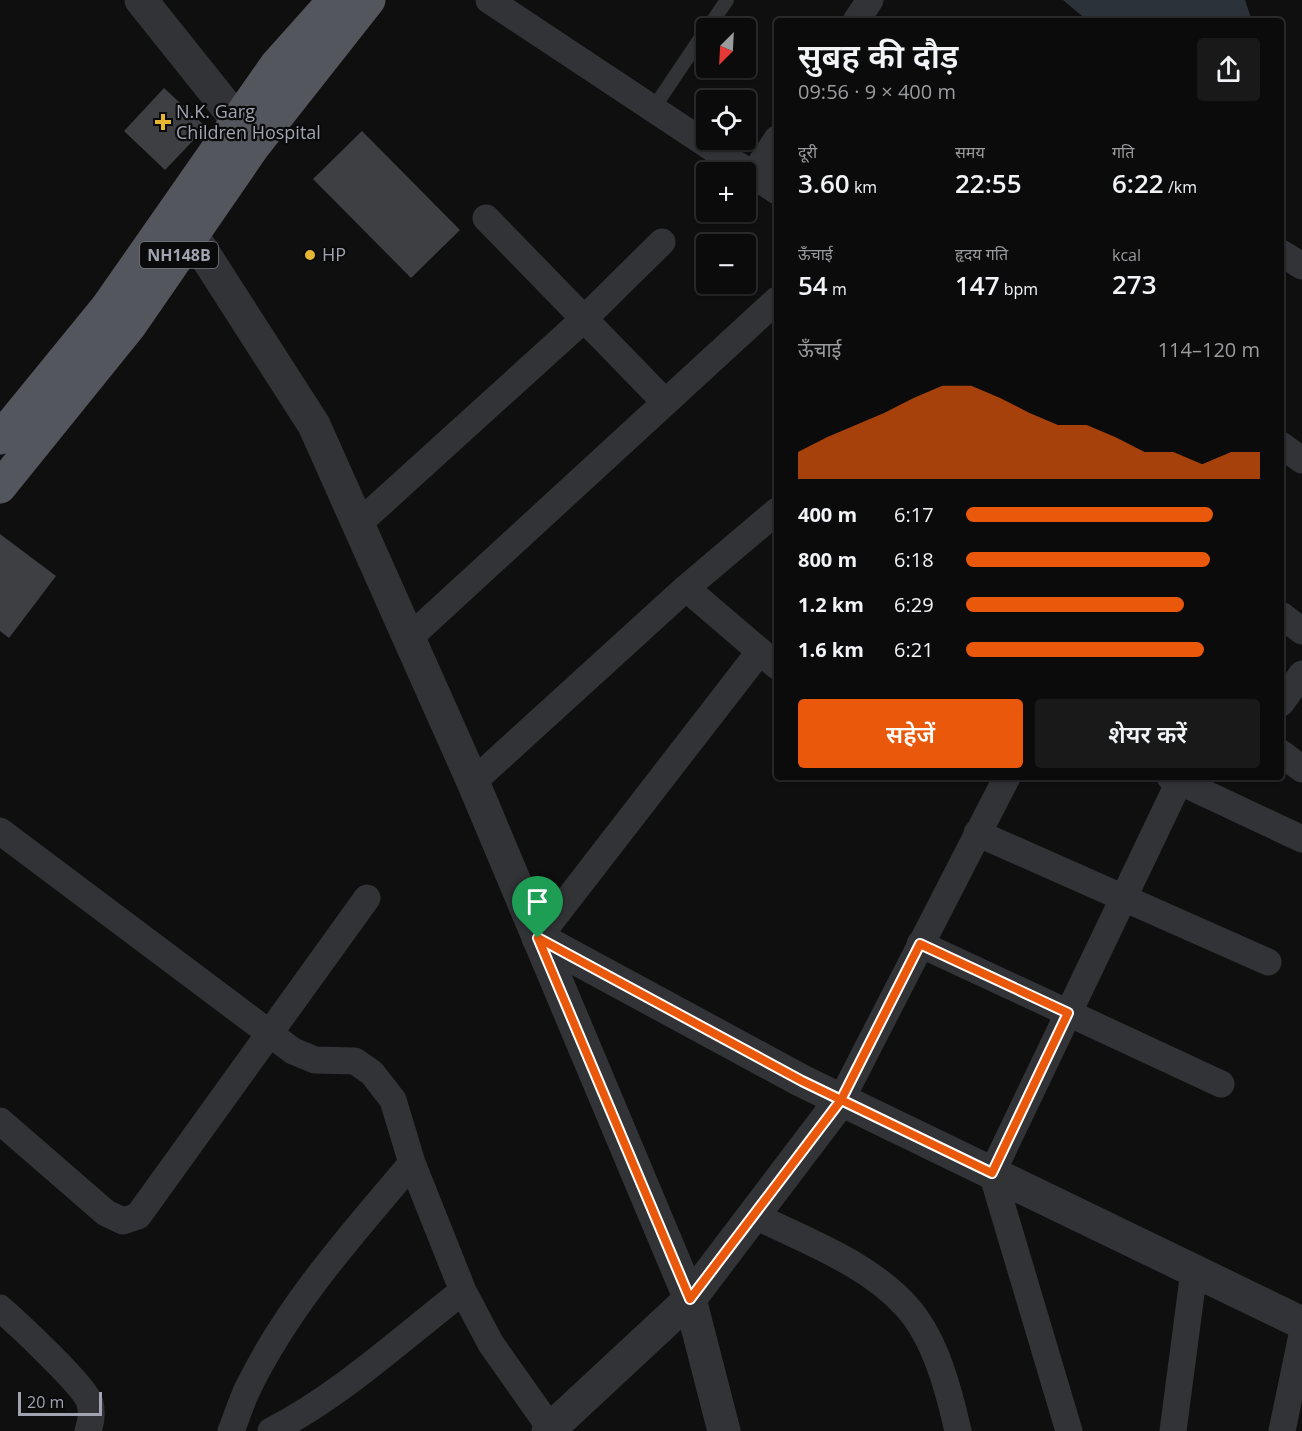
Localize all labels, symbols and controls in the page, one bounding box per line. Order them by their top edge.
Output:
north arrow [696,18,756,78]
map controls [696,18,756,294]
text: सुबह की दौड़ [798,33,959,78]
button: share [1197,38,1260,101]
text: 09:56 · 9 × 400 m [798,78,956,105]
button: locate [696,90,756,150]
place label: N.K. Garg Children Hospital [176,99,321,144]
marker: N.K. Garg Children Hospital [154,113,172,131]
text: दूरी [798,141,817,163]
text: समय [955,141,985,163]
text: गति [1112,141,1134,163]
button: + [696,162,756,222]
text: 3.60 [798,165,850,201]
text: 22:55 [955,165,1022,201]
text: 6:22 [1112,165,1164,201]
text: km [850,176,877,198]
text: /km [1164,176,1197,198]
button: − [696,234,756,294]
road number: NH148B [140,242,218,268]
place label: HP [322,242,346,266]
text: ऊँचाई [798,243,833,265]
text: हृदय गति [955,243,1008,265]
text: kcal [1112,244,1141,266]
marker: HP [303,248,317,262]
text: 273 [1112,266,1157,302]
text: 54 [798,267,828,303]
text: 147 [955,267,1000,303]
text: m [828,278,847,300]
text: bpm [1000,278,1038,300]
text: ऊँचाई [798,336,841,363]
text: 114–120 m [1158,336,1260,363]
text: 400 m [798,501,857,528]
text: 6:17 [894,501,934,528]
text: 800 m [798,546,857,573]
text: 6:18 [894,546,934,573]
text: 1.2 km [798,591,864,618]
text: 6:29 [894,591,934,618]
text: 1.6 km [798,636,864,663]
text: 6:21 [894,636,934,663]
button: सहेजें [798,699,1023,768]
button: शेयर करें [1035,699,1260,768]
pin [512,876,563,938]
icon: arrive [521,885,554,918]
scale bar [18,1389,102,1416]
text: 20 m [27,1391,64,1413]

